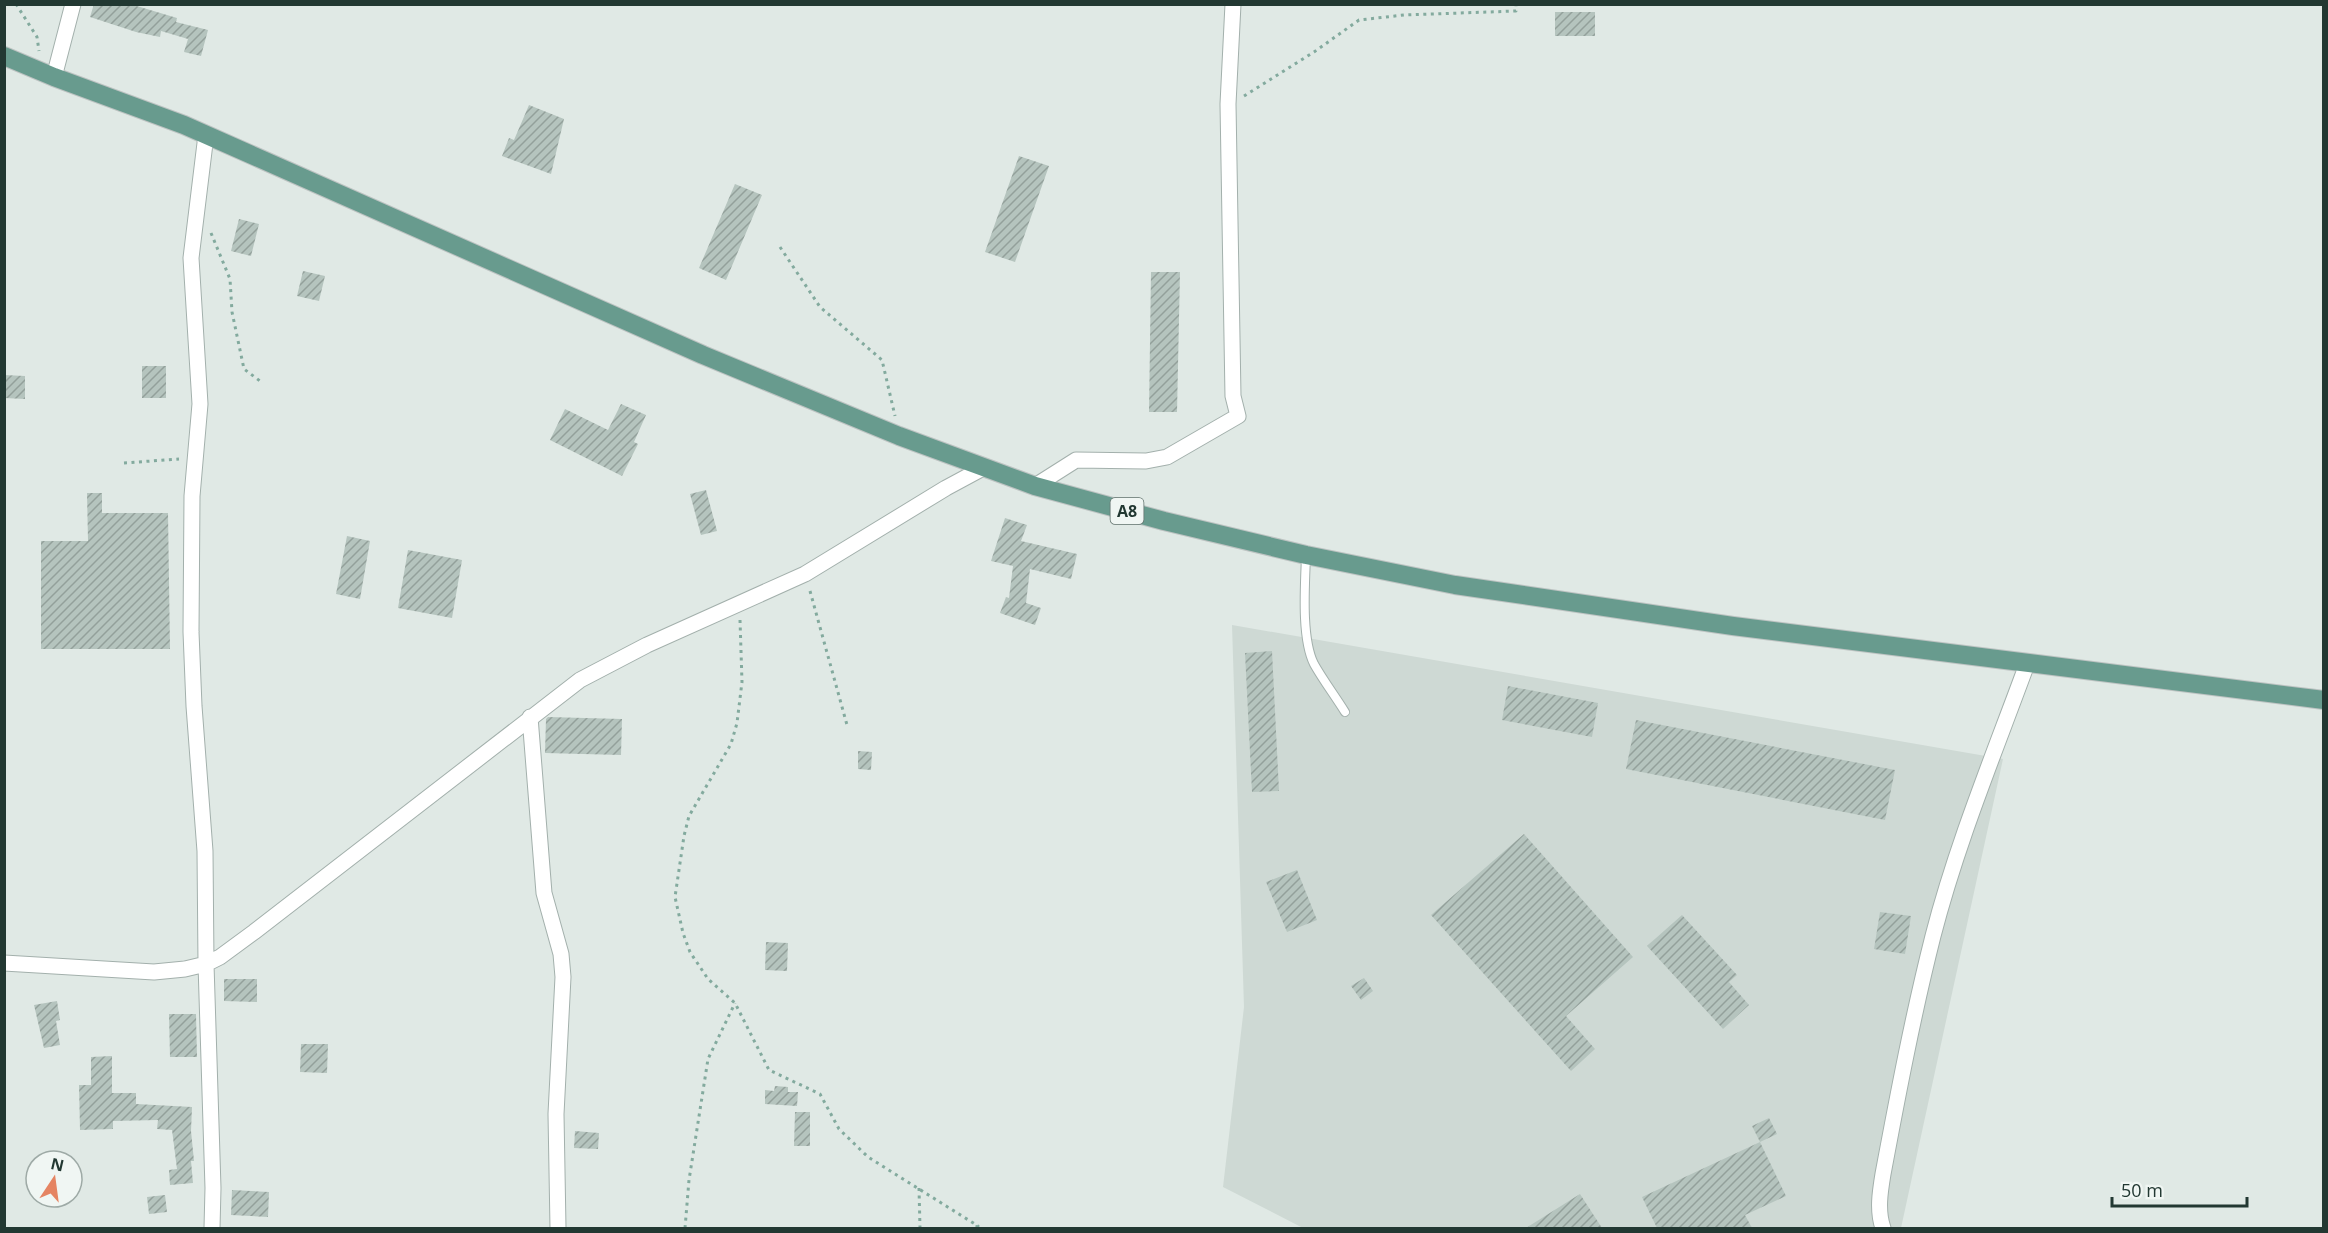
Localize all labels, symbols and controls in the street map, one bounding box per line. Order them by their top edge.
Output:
road number: A8 [1110,498,1144,524]
north arrow [24,1149,84,1209]
text: N [49,1152,66,1177]
scale bar [2112,1170,2247,1208]
text: 50 m [2121,1178,2163,1202]

